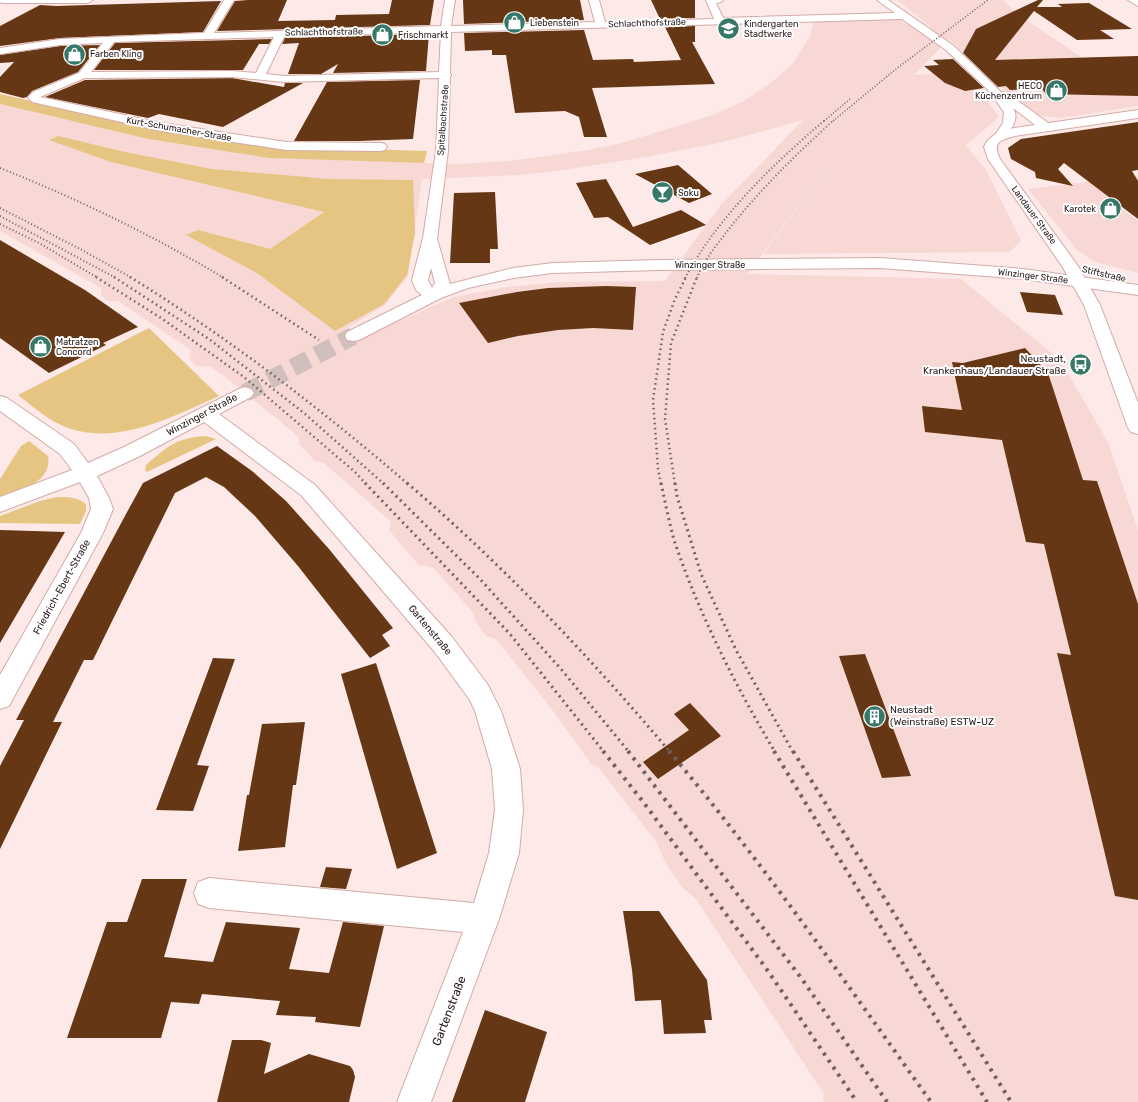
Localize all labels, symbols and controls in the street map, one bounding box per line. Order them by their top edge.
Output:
shop icon: Liebenstein [502,10,528,36]
school or university icon: Kindergarten Stadtwerke [715,16,741,42]
street label: Schlachthofstraße [608,17,686,29]
place label: Liebenstein [530,18,579,28]
place label: Kindergarten Stadtwerke [744,19,799,39]
shop icon: Frischmarkt [369,22,395,48]
street label: Schlachthofstraße [285,26,363,38]
place label: Frischmarkt [398,30,449,40]
shop icon: Farben Kling [61,41,87,67]
place label: Farben Kling [90,49,142,59]
shop icon: HECO Küchenzentrum [1044,78,1070,104]
place label: HECO Küchenzentrum [975,81,1042,101]
street label: Spitalbachstraße [436,84,450,156]
street label: Kurt-Schumacher-Straße [126,115,232,143]
bar icon: Soku [649,180,675,206]
street label: Landauer Straße [1010,184,1058,246]
place label: Soku [678,188,699,198]
shop icon: Karotek [1098,196,1124,222]
place label: Karotek [1064,204,1096,214]
street label: Winzinger Straße [675,260,745,270]
street label: Stiftstraße [1081,264,1127,284]
street label: Winzinger Straße [997,267,1069,285]
shop icon: Matratzen Concord [28,334,54,360]
place label: Matratzen Concord [56,337,98,357]
bus stop icon: Neustadt, Krankenhaus/Landauer Straße [1068,352,1094,378]
place label: Neustadt, Krankenhaus/Landauer Straße [923,353,1066,377]
street label: Winzinger Straße [165,391,240,439]
street label: Friedrich-Ebert-Straße [31,537,93,637]
street label: Gartenstraße [406,603,455,658]
building icon: Neustadt (Weinstraße) ESTW-UZ [861,703,887,729]
place label: Neustadt (Weinstraße) ESTW-UZ [890,704,994,728]
street label: Gartenstraße [429,974,469,1048]

